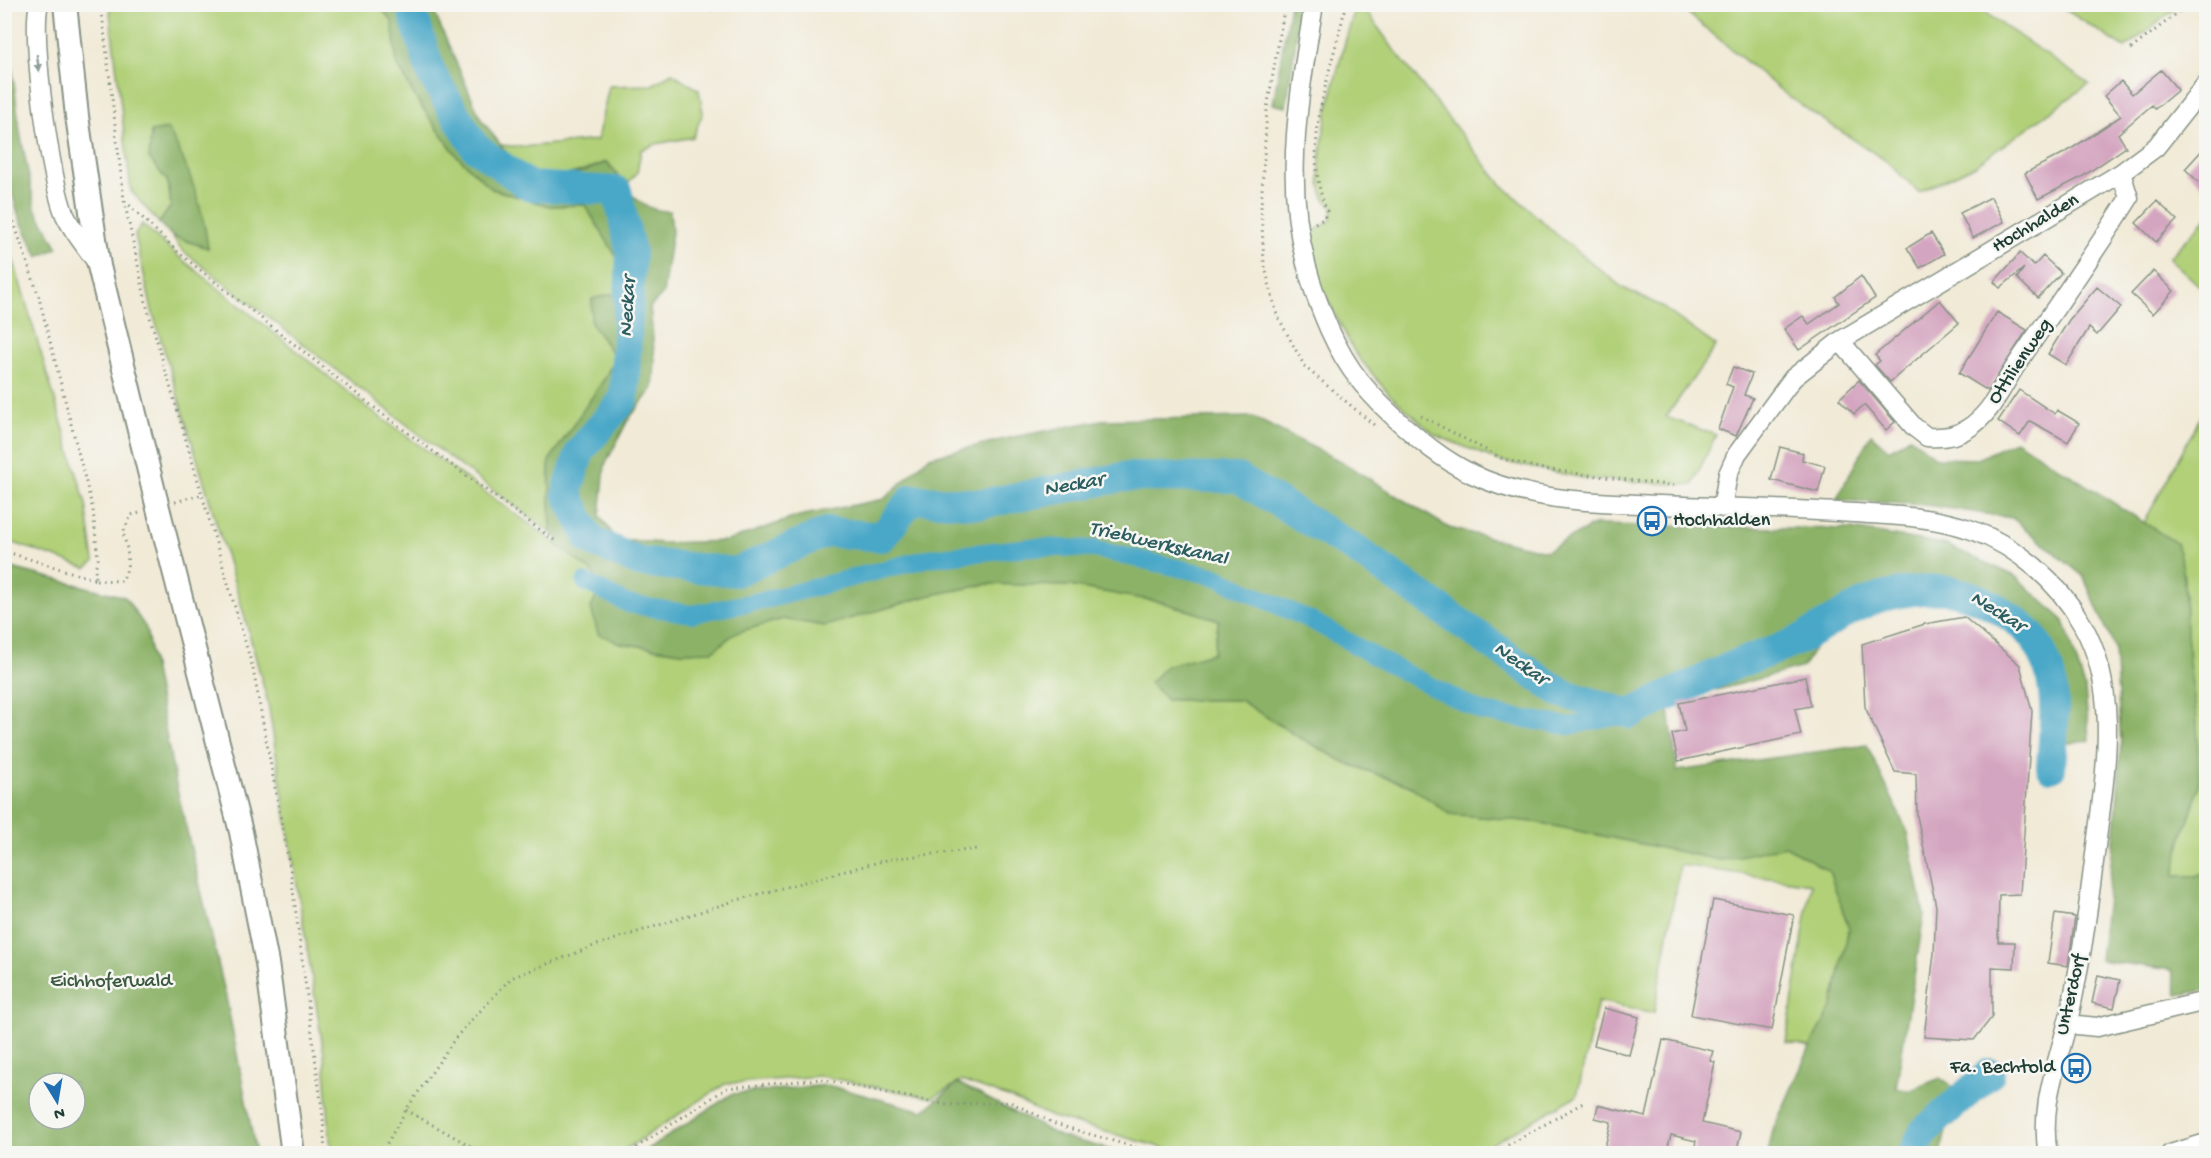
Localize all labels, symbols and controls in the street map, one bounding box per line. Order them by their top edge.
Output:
one-way arrow [34,53,43,72]
street label: Hochhalden [1988,189,2084,259]
water label: Neckar [615,272,643,338]
street label: Ottilienweg [1984,315,2058,409]
water label: Neckar [1042,468,1110,504]
bus stop icon: Hochhalden [1636,505,1668,537]
place label: Hochhalden [1673,510,1771,533]
water label: Triebwerkskanal [1087,517,1231,573]
water label: Neckar [1965,586,2033,642]
water label: Neckar [1488,638,1556,695]
street label: Unterdorf [2052,951,2093,1037]
park label: Eichhoferwald [50,971,174,994]
bus stop icon: Fa. Bechtold [2060,1052,2092,1084]
place label: Fa. Bechtold [1949,1057,2057,1080]
north arrow [27,1071,87,1131]
text: N [52,1102,66,1123]

